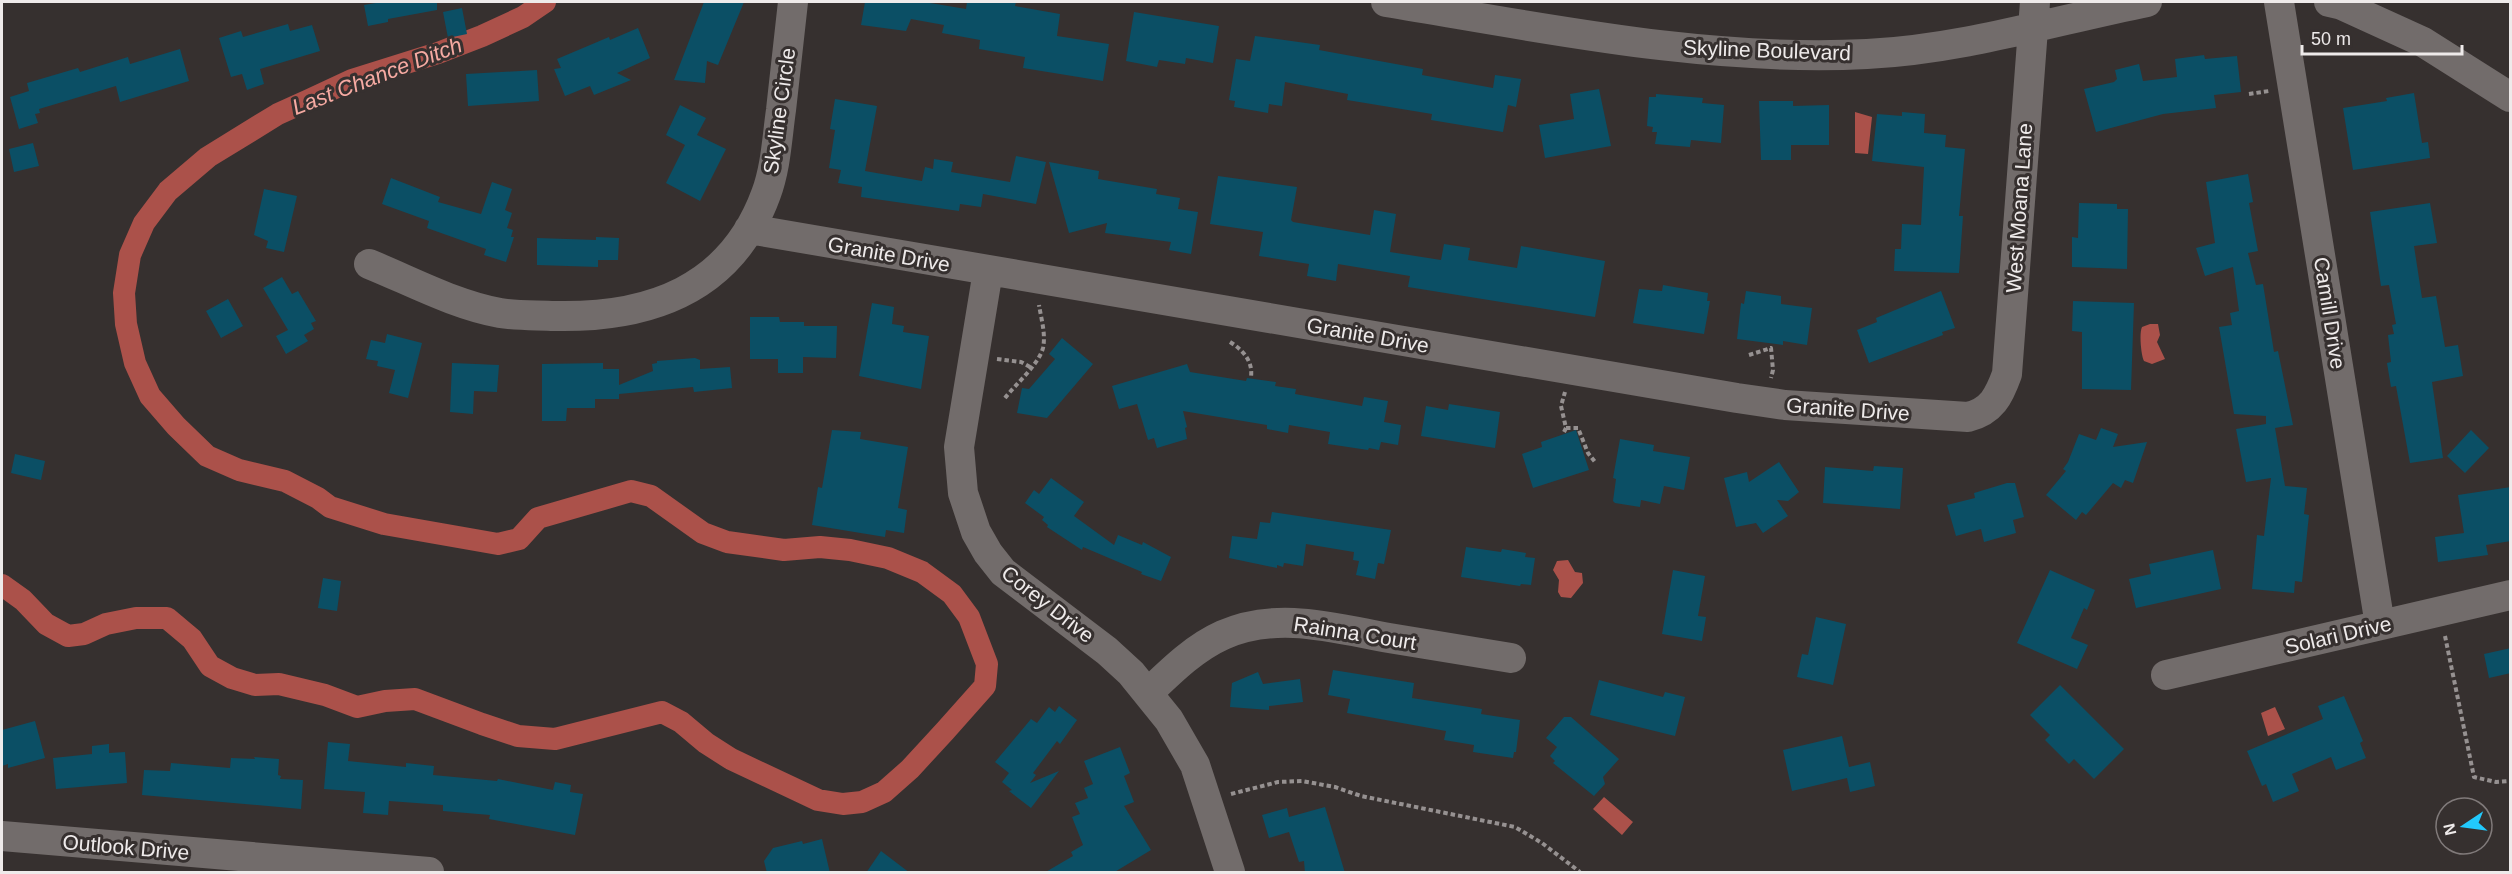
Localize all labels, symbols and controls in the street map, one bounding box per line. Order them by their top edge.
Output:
scale bar [2302,18,2462,56]
text: 50 m [2311,29,2351,49]
water label: Last Chance Ditch [289,32,465,120]
street label: Skyline Boulevard [1683,36,1851,64]
street label: Skyline Circle [759,46,799,176]
street label: West Moana Lane [2002,122,2036,294]
street label: Granite Drive [826,232,952,276]
street label: Camill Drive [2310,255,2350,371]
street label: Granite Drive [1305,313,1431,357]
street label: Granite Drive [1785,393,1911,425]
street label: Corey Drive [997,561,1099,647]
street label: Rainna Court [1292,612,1418,654]
street label: Solari Drive [2283,612,2393,658]
north arrow [2434,796,2494,856]
text: N [2440,822,2459,837]
street label: Outlook Drive [62,830,190,864]

